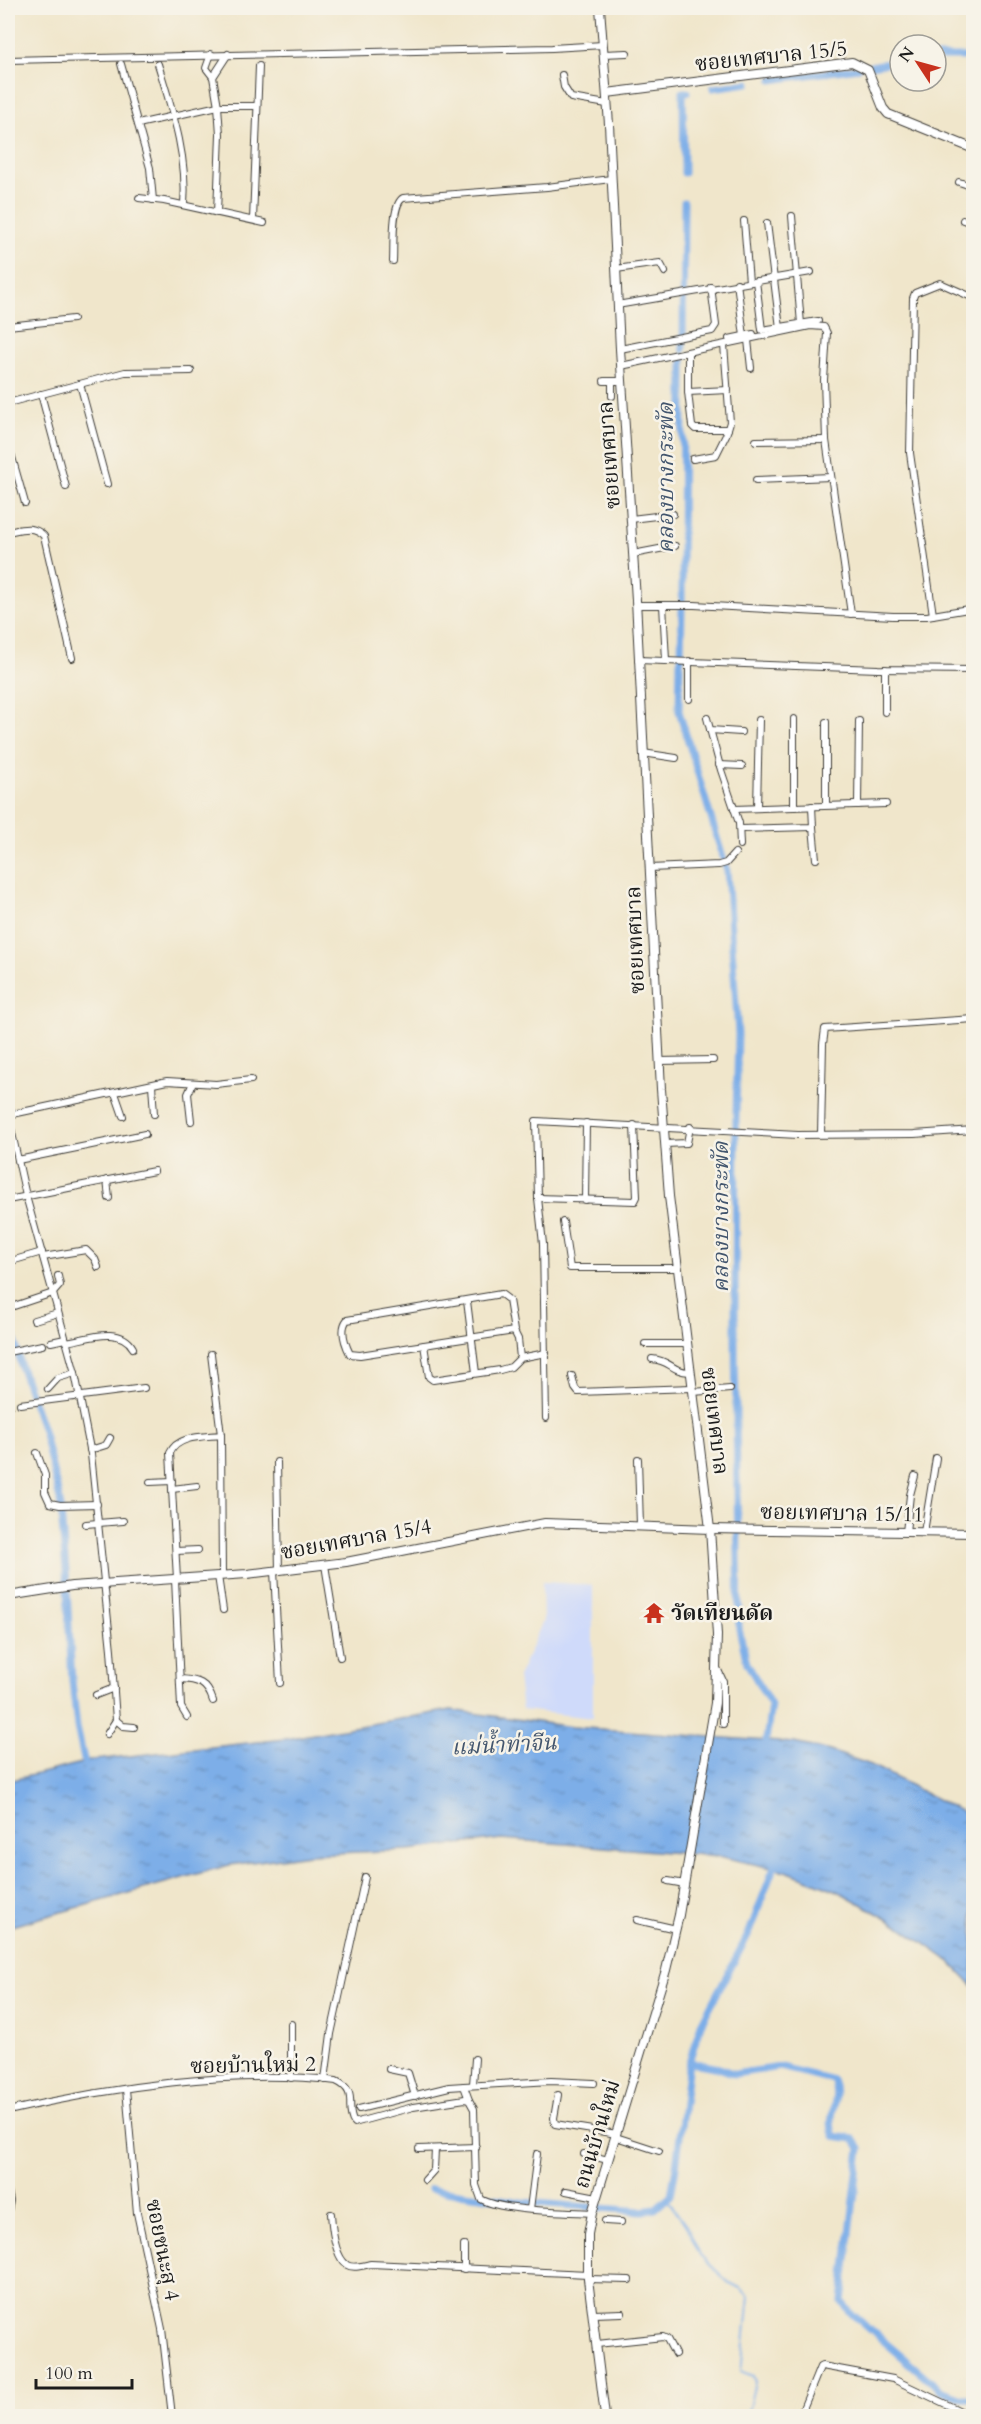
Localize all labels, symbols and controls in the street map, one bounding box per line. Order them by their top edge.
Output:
north arrow [888,33,948,93]
street label: ซอยเทศบาล 15/5 [694,34,849,79]
text: N [894,43,920,67]
street label: ซอยเทศบาล [591,400,628,510]
water label: คลองบางกระพัด [651,401,681,554]
street label: ซอยเทศบาล [619,885,652,994]
water label: คลองบางกระพัด [706,1140,736,1293]
street label: ซอยเทศบาล [694,1366,735,1476]
street label: ซอยเทศบาล 15/11 [760,1498,924,1529]
street label: ซอยเทศบาล 15/4 [278,1512,434,1567]
place label: วัดเทียนดัด [671,1599,773,1628]
temple icon: วัดเทียนดัด [642,1601,666,1625]
water label: แม่น้ำท่าจีน [451,1725,558,1763]
street label: ซอยบ้านใหม่ 2 [190,2049,316,2081]
street label: ถนนบ้านใหม่ [566,2076,628,2192]
street label: ซอยชนะสุ 4 [138,2197,187,2304]
scale bar [36,2352,132,2390]
text: 100 m [45,2361,93,2386]

